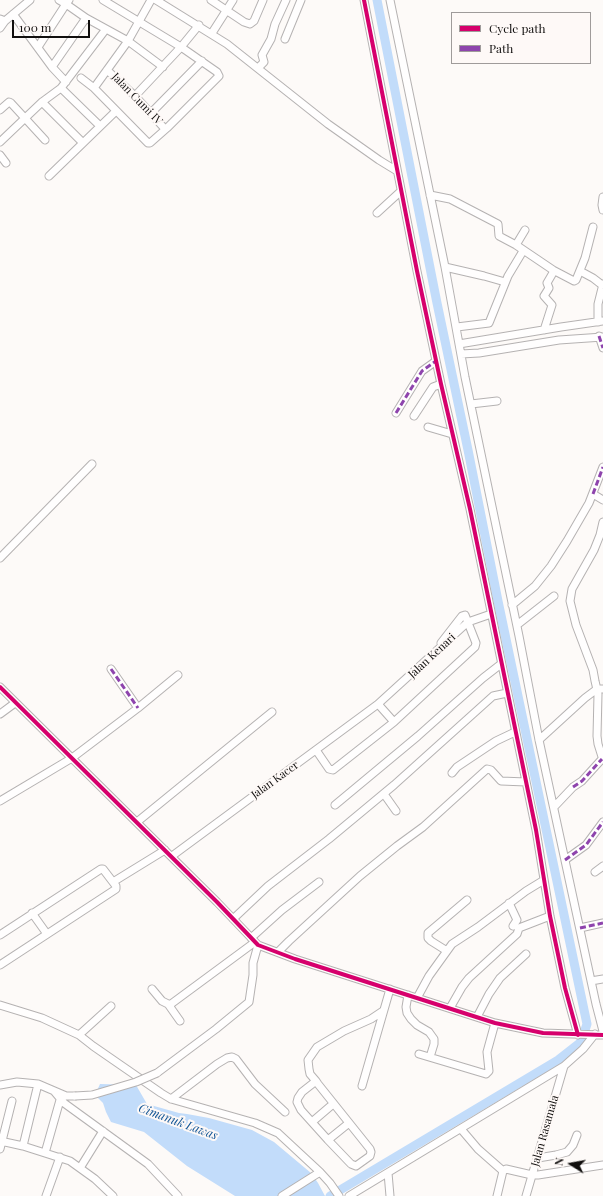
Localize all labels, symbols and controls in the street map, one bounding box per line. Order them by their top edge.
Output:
scale bar [14,12,92,38]
legend [451,12,591,64]
text: 100 m [19,19,51,35]
text: Cycle path [489,20,546,36]
text: Path [489,40,513,56]
street label: Jalan Cumi IV [109,70,165,128]
street label: Jalan Kenari [406,631,458,681]
street label: Jalan Kacer [249,758,301,802]
street label: Jalan Rasamala [529,1094,561,1168]
water label: Cimanuk Lawas [137,1101,219,1143]
north arrow [551,1144,591,1184]
text: N [551,1156,567,1167]

